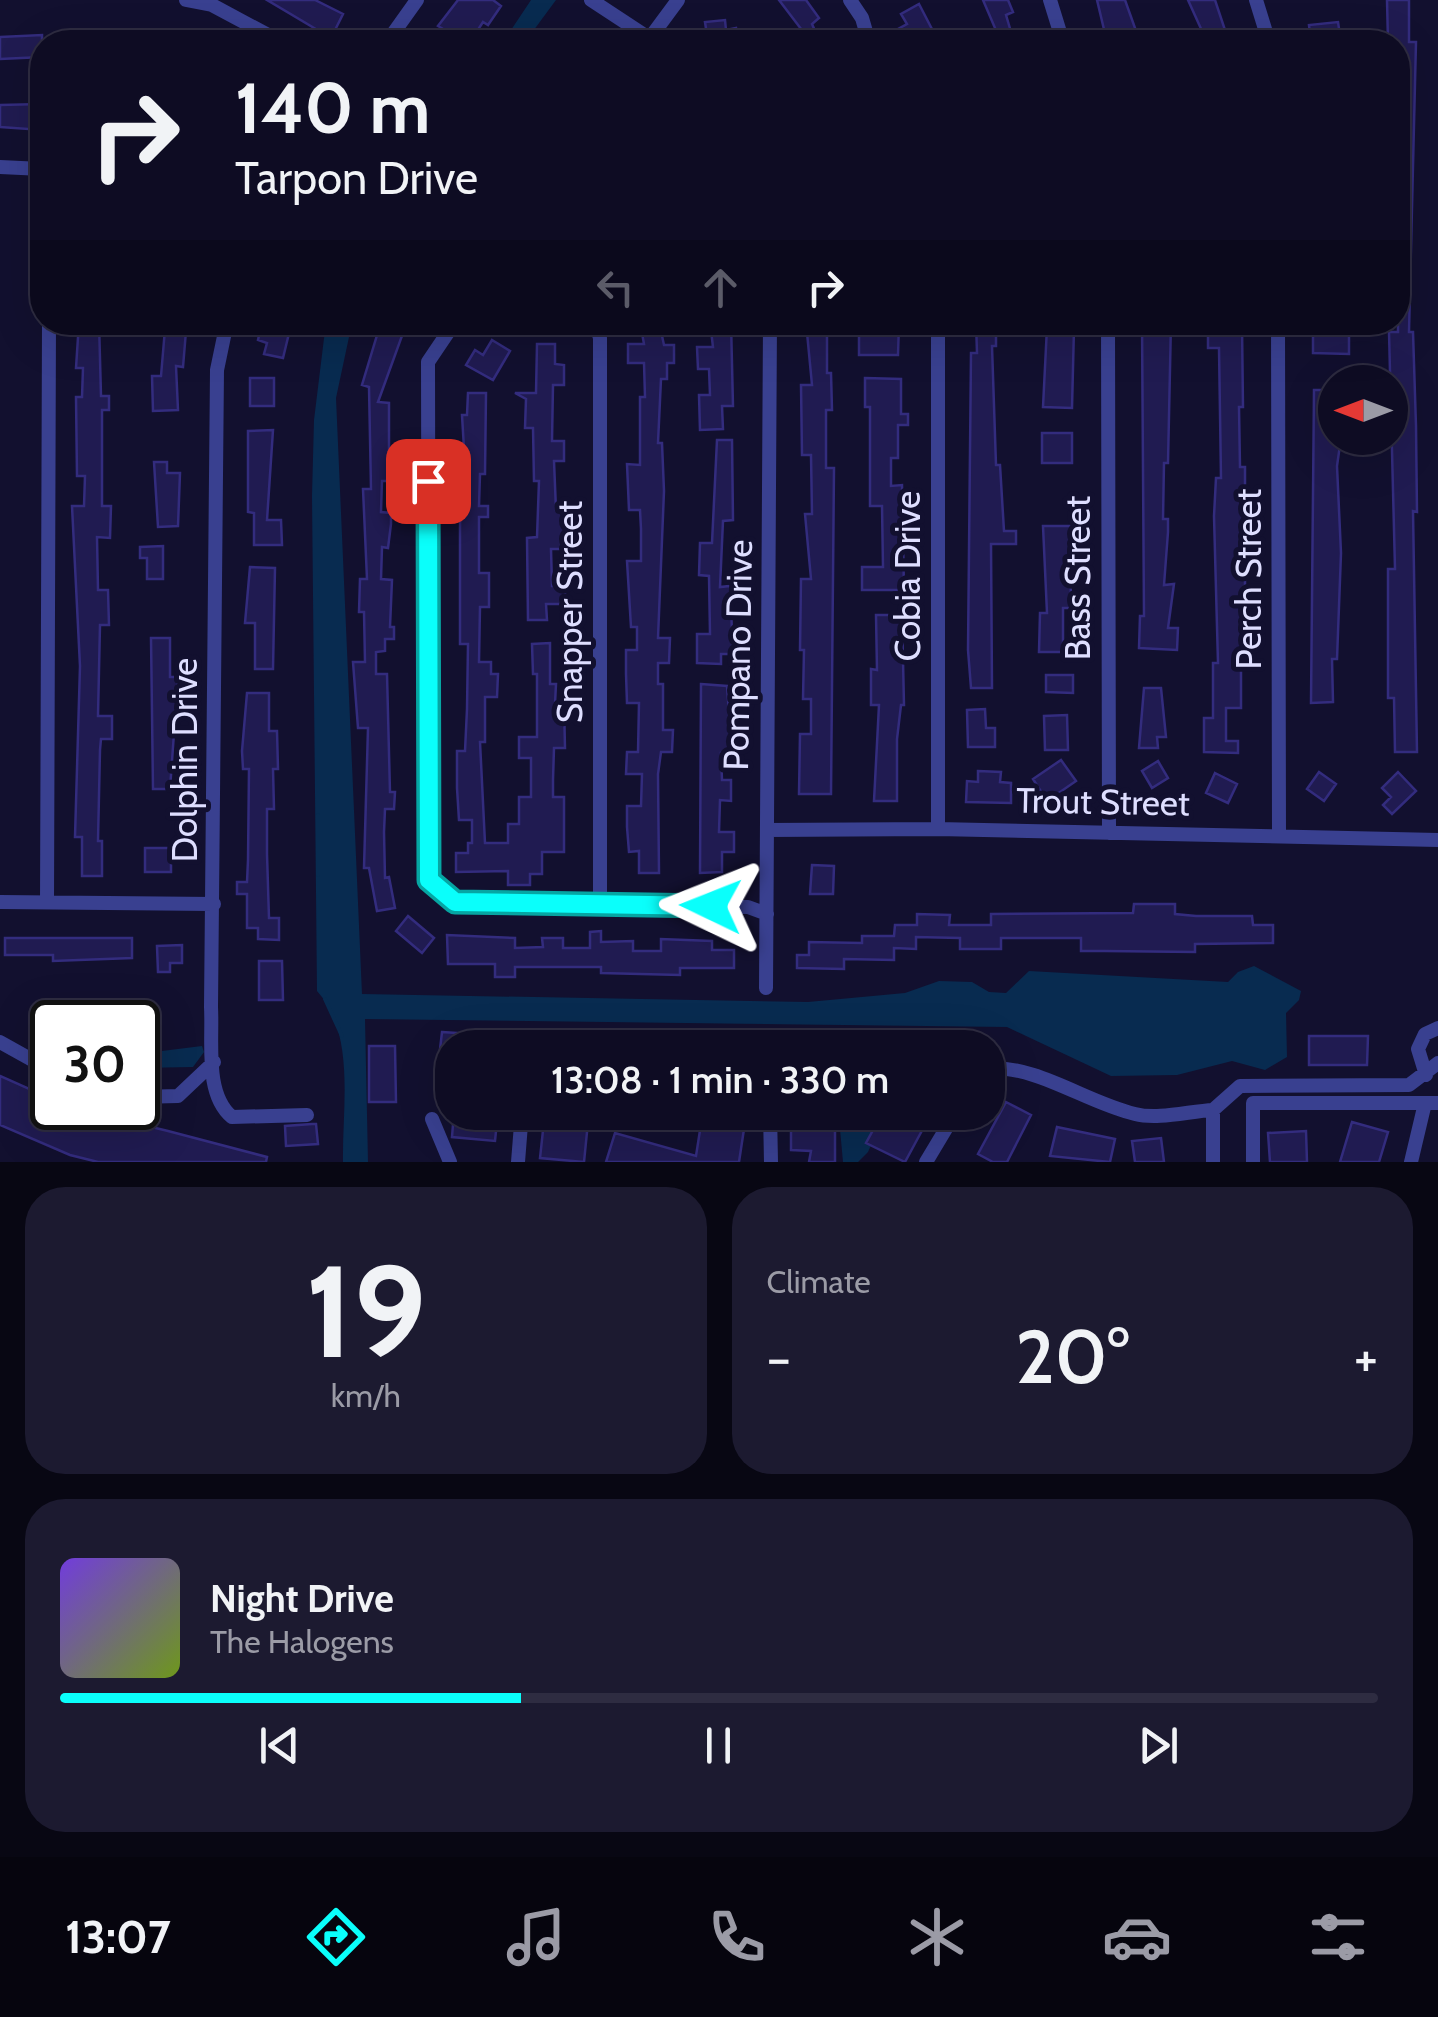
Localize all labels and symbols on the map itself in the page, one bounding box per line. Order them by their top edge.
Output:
north arrow [1318,365,1408,455]
pin [386,439,471,524]
street label: Perch Street [1227,488,1270,669]
street label: Cobia Drive [886,491,929,661]
street label: Bass Street [1056,496,1099,660]
street label: Snapper Street [548,501,591,723]
street label: Pompano Drive [714,539,761,771]
street label: Dolphin Drive [163,658,206,862]
street label: Trout Street [1016,778,1190,825]
position arrow [659,854,763,958]
speed limit sign: 30 [30,1000,160,1130]

